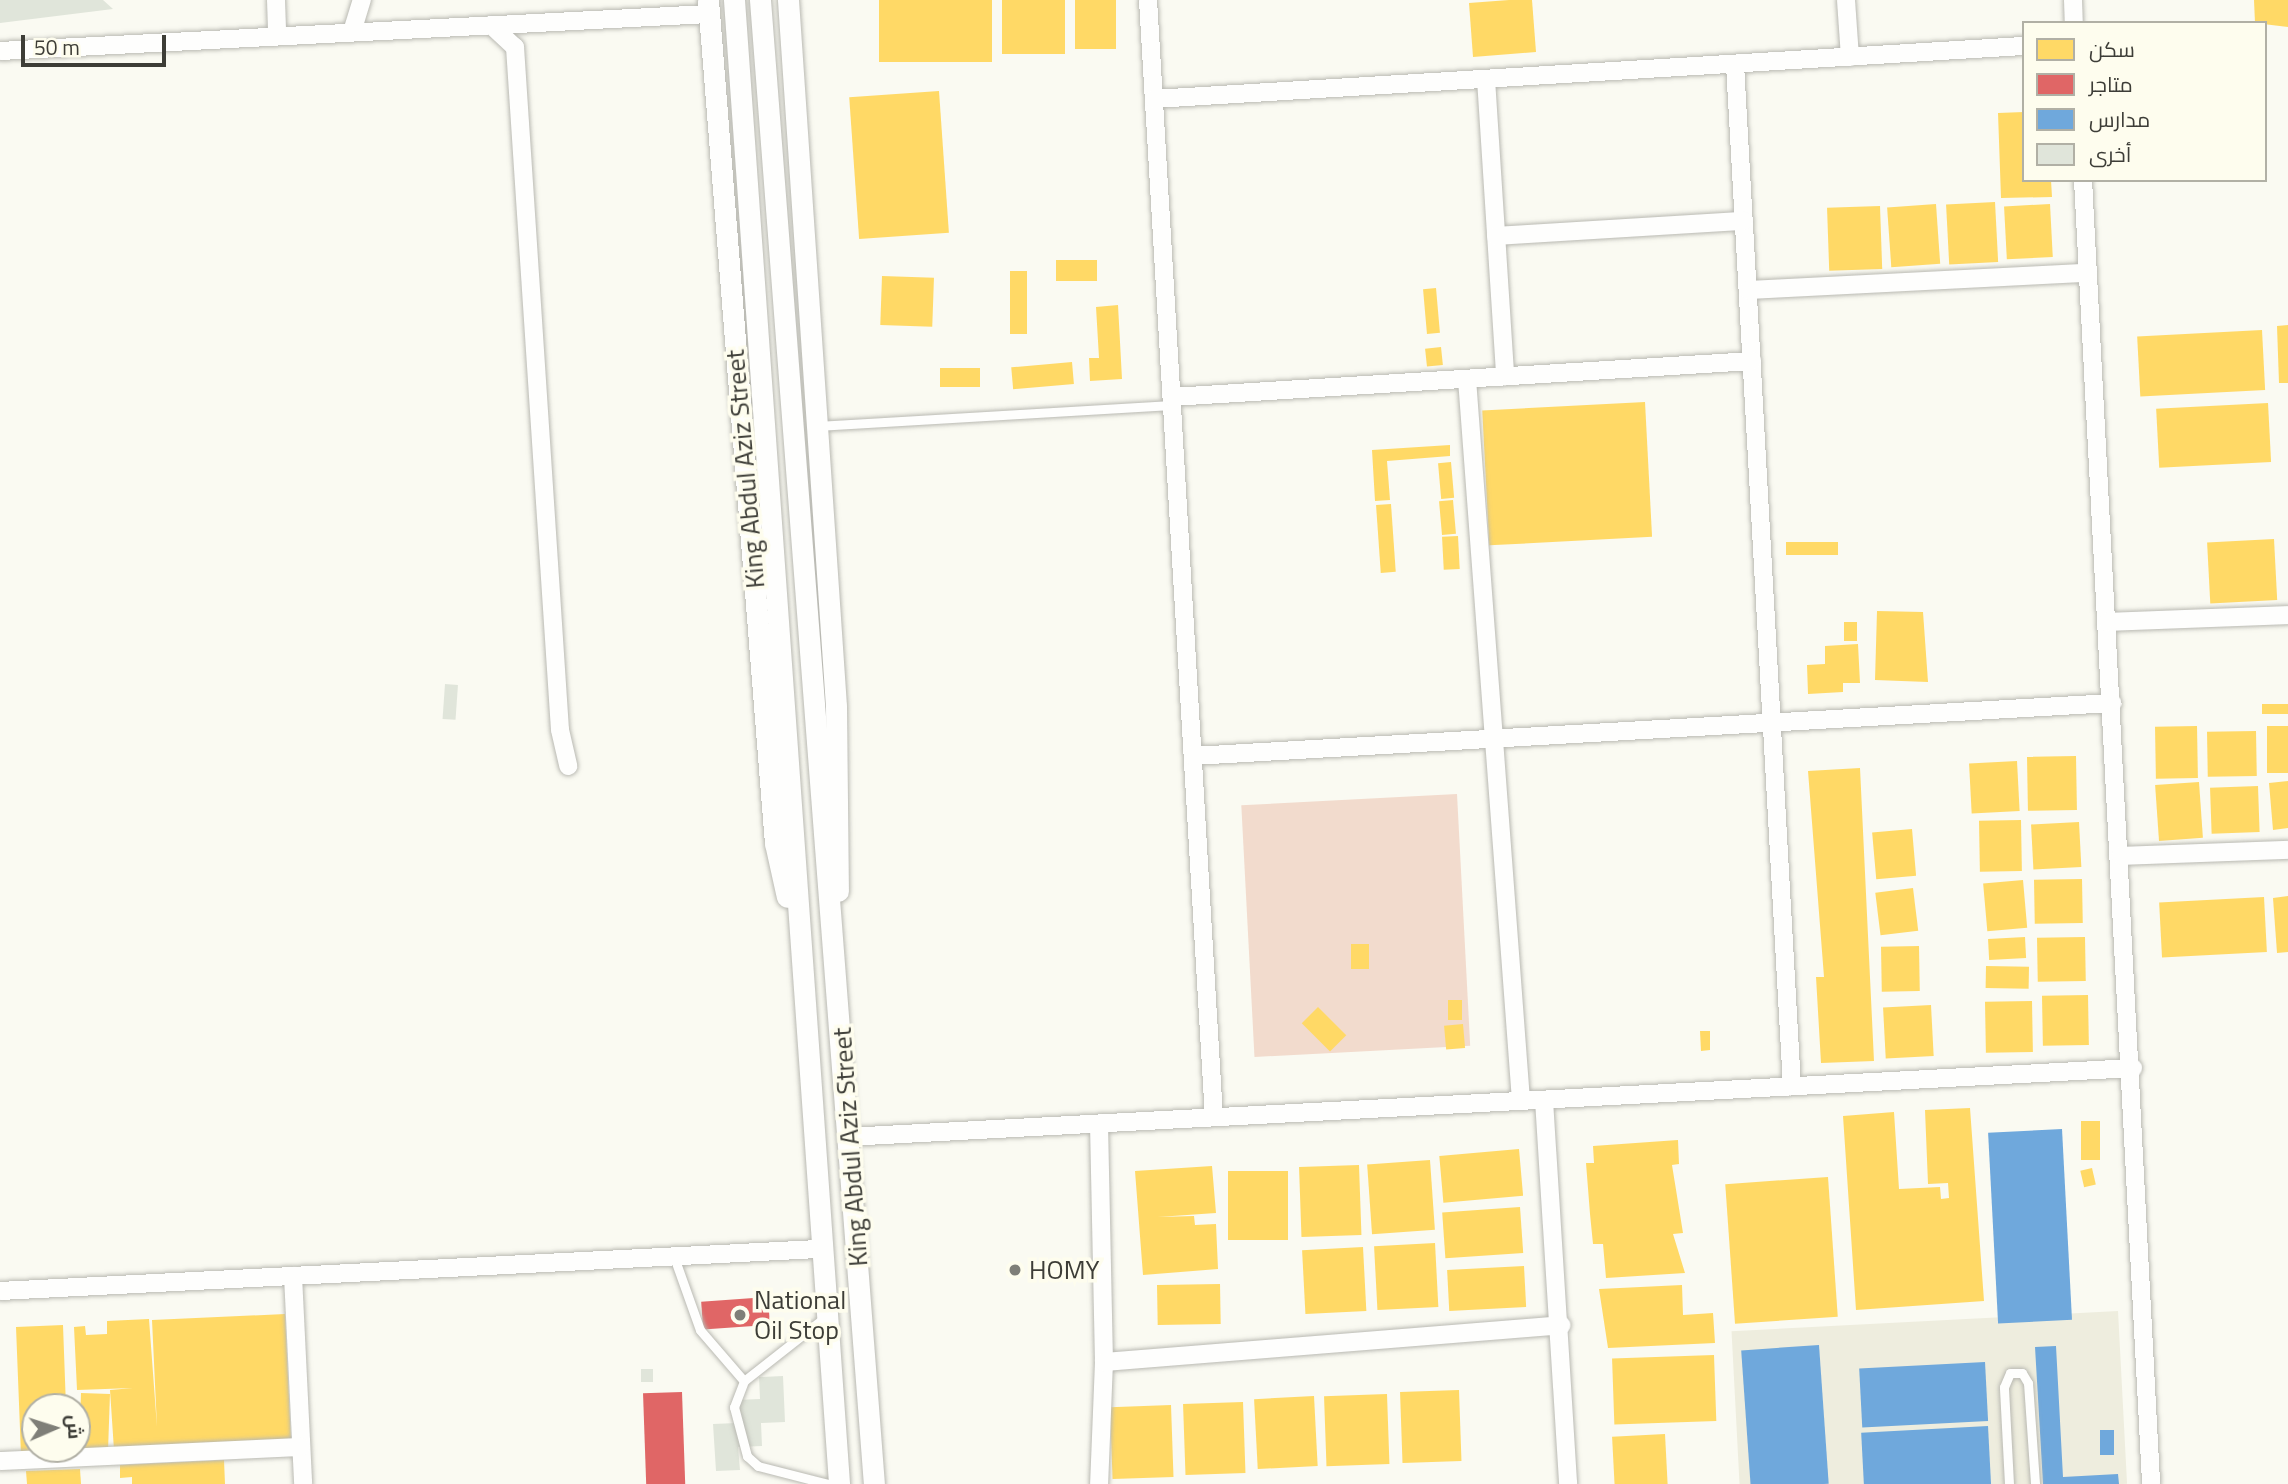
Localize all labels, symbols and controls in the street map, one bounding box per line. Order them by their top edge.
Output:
scale bar [24,21,170,65]
legend [2022,21,2267,182]
text: 50 m [34,31,80,63]
text: سكن [2089,33,2135,65]
text: متاجر [2089,68,2133,100]
text: مدارس [2089,103,2150,135]
text: أخرى [2089,138,2131,170]
street label: King Abdul Aziz Street [719,348,771,590]
street label: King Abdul Aziz Street [826,1026,874,1268]
place label: HOMY [1029,1254,1100,1286]
marker: HOMY [1007,1262,1023,1278]
place label: National Oil Stop [754,1284,846,1346]
marker: National Oil Stop [732,1307,748,1323]
north arrow [21,1393,91,1463]
text: ش [60,1414,91,1440]

